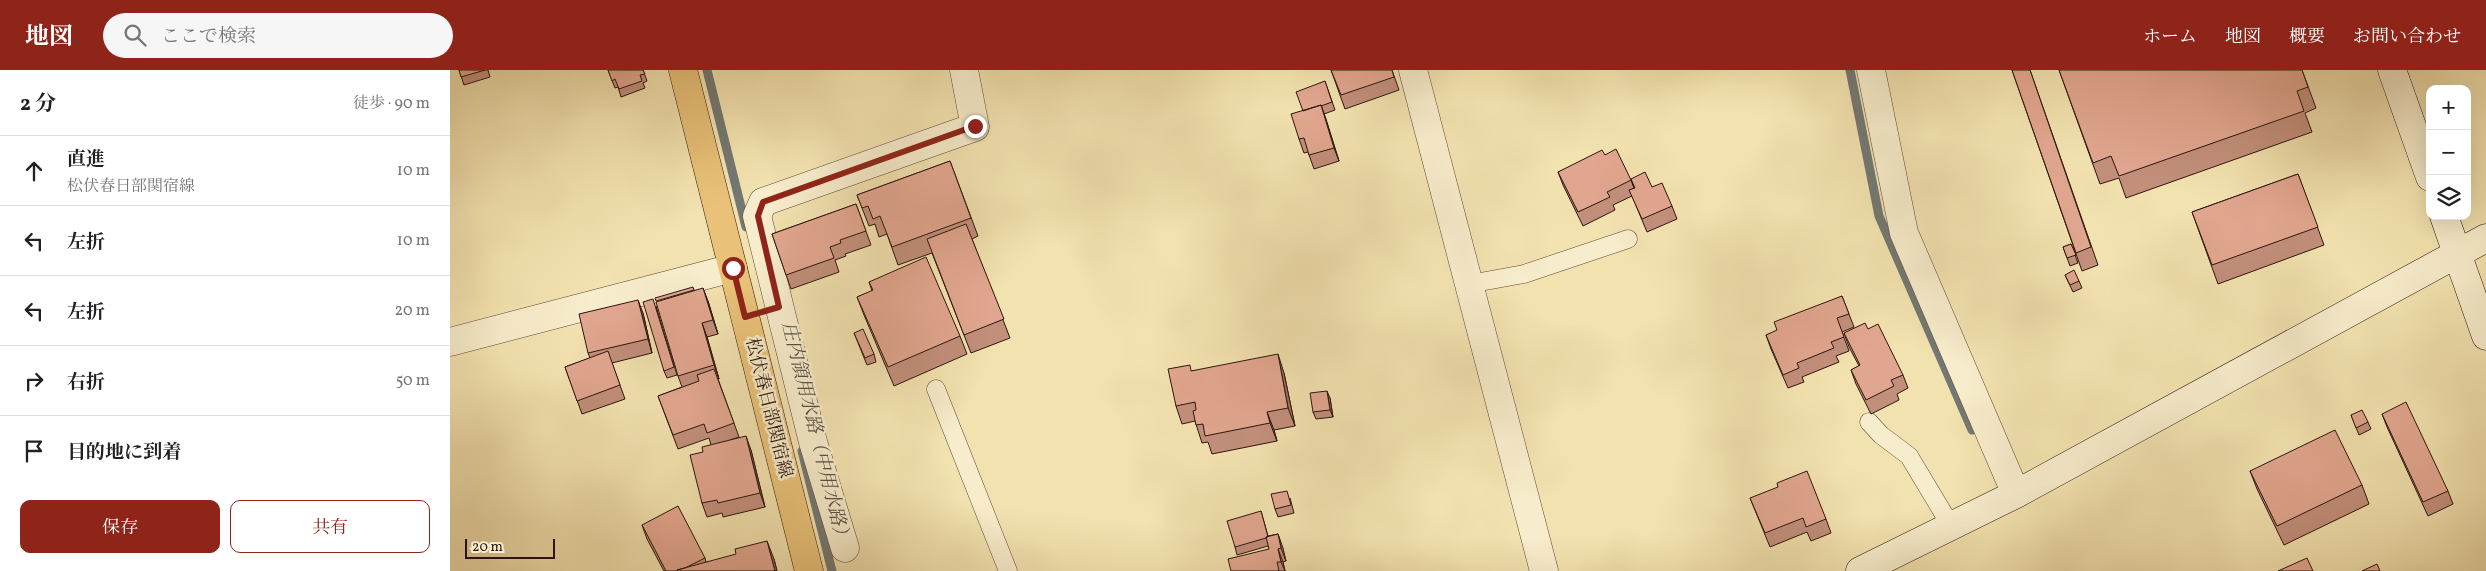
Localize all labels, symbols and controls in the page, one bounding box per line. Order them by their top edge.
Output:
search box [103,13,453,58]
text: 地図 [25,21,73,55]
icon: search [121,21,149,49]
text: ここで検索 [161,24,256,50]
text: ホーム [2143,25,2197,50]
text: 地図 [2225,25,2261,50]
text: 概要 [2289,25,2325,50]
text: お問い合わせ [2353,25,2461,50]
map controls [2426,85,2471,220]
button: + [2426,85,2471,130]
text: 2 分 [20,90,56,119]
text: 徒歩 · 90 m [353,93,430,115]
route end [964,115,987,138]
button: − [2426,130,2471,175]
text: 直進 [67,147,105,173]
icon: ahead [20,157,48,185]
text: 10 m [397,160,430,182]
button: layers [2426,175,2471,220]
text: 松伏春日部関宿線 [67,176,195,198]
icon: left [20,227,48,255]
text: 左折 [67,230,105,256]
text: 10 m [397,230,430,252]
route start [722,257,745,280]
icon: left [20,297,48,325]
text: 左折 [67,300,105,326]
text: 20 m [395,300,430,322]
water label: 庄内領用水路（中用水路） [775,319,855,547]
street label: 松伏春日部関宿線 [738,335,798,481]
icon: right [20,367,48,395]
text: 右折 [67,370,105,396]
text: 50 m [396,370,430,392]
icon: arrive [20,437,48,465]
text: 目的地に到着 [67,440,181,466]
button: 保存 [20,500,220,553]
button: 共有 [230,500,430,553]
scale bar [465,536,555,559]
text: 20 m [472,538,503,557]

